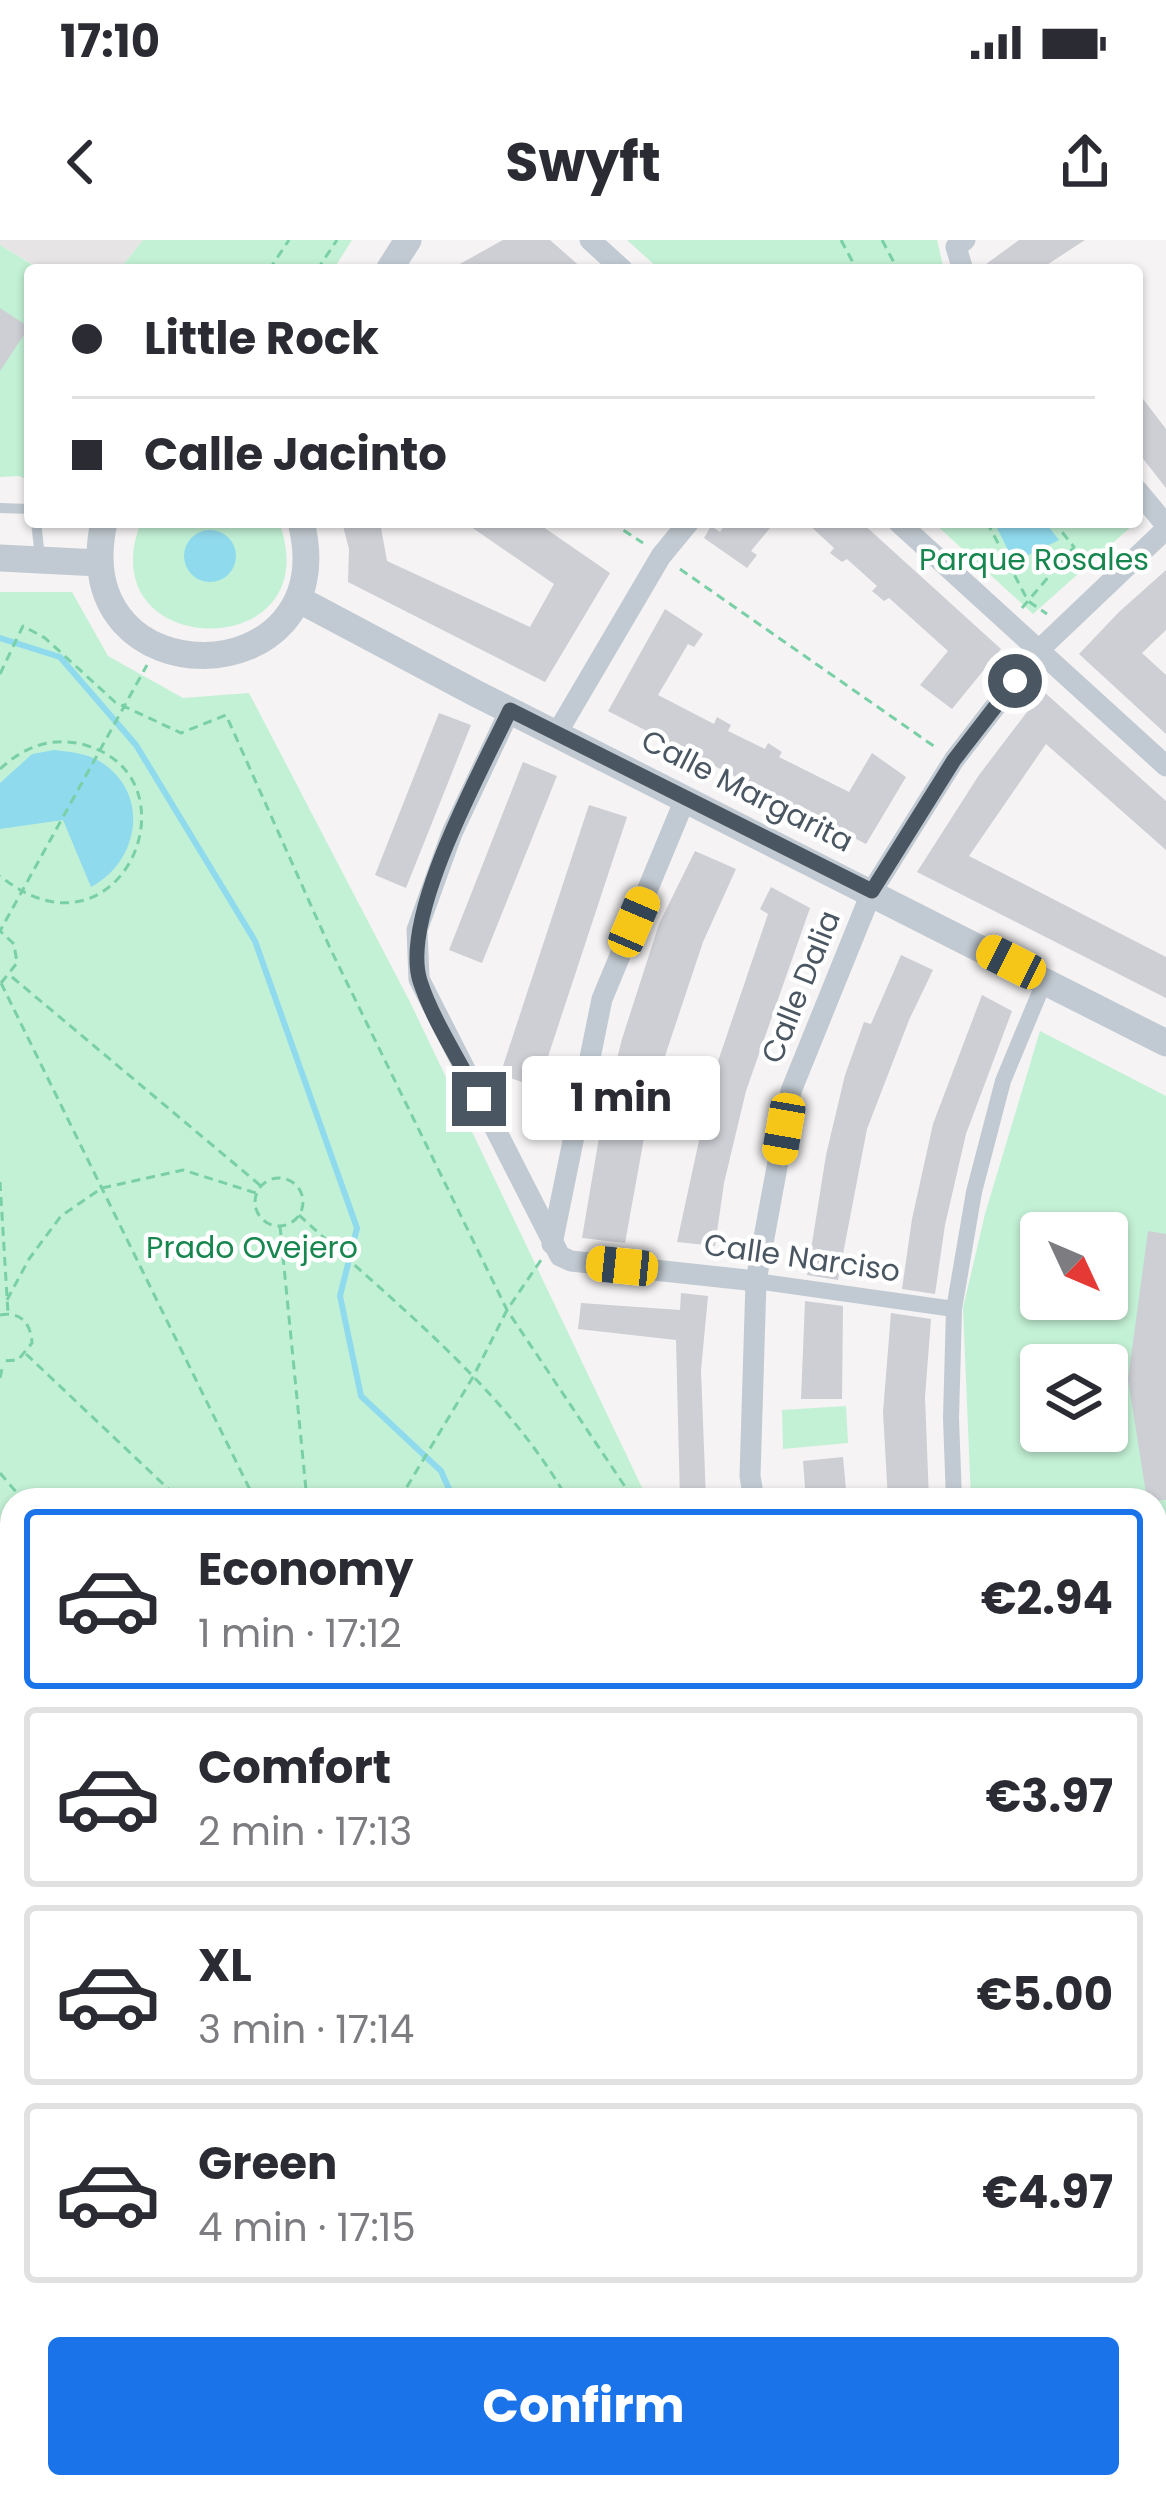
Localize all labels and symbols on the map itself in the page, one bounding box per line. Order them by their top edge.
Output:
park label: Parque Rosales [919,538,1149,581]
route start [988,654,1042,708]
street label: Calle Margarita [634,719,861,862]
car [603,882,665,962]
street label: Calle Dalia [750,904,851,1070]
car [971,930,1051,994]
callout: 1 min [521,1057,719,1141]
route end [452,1072,506,1126]
car [760,1090,808,1168]
north arrow [1020,1212,1128,1320]
street label: Calle Narciso [701,1222,903,1293]
park label: Prado Ovejero [146,1226,358,1269]
car [584,1244,660,1288]

